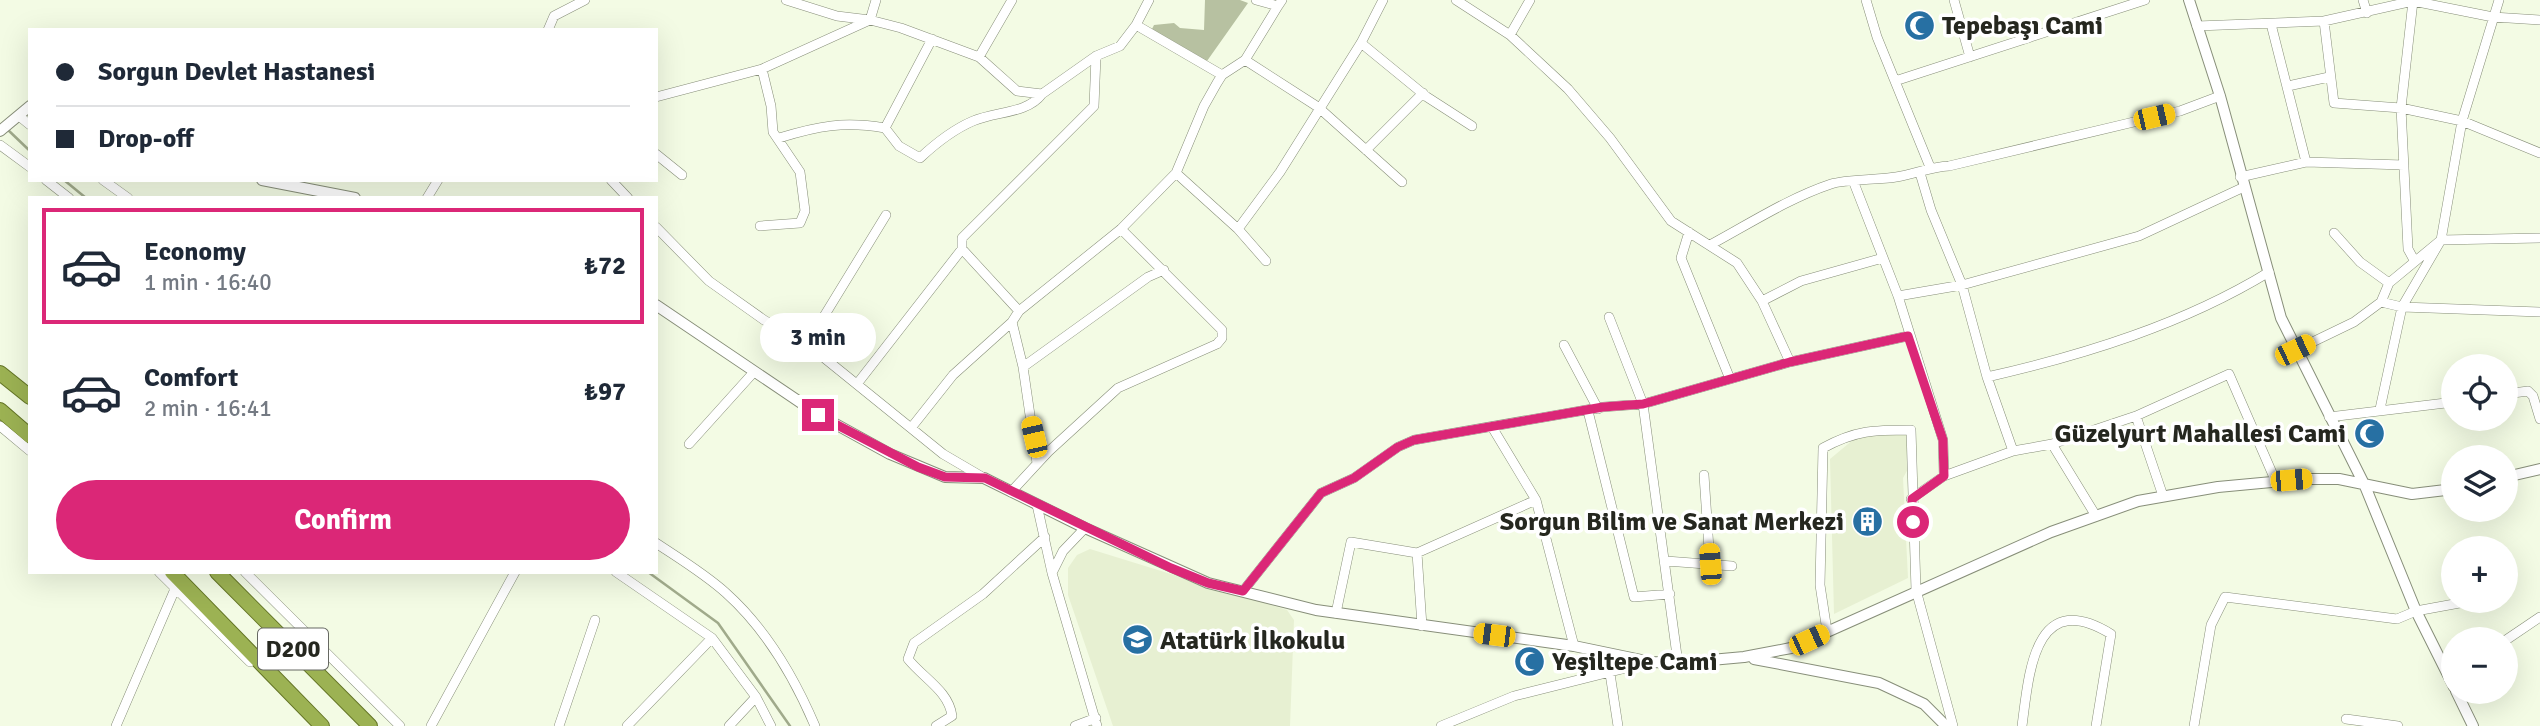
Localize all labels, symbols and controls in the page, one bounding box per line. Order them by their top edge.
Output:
mosque icon: Tepebaşı Cami [1902,8,1936,42]
place label: Tepebaşı Cami [1942,10,2103,42]
text: Sorgun Devlet Hastanesi [98,56,375,88]
car [2132,102,2177,132]
text: Drop-off [98,123,194,155]
icon: car [60,235,123,298]
text: Economy [144,236,246,268]
text: ₺72 [584,250,626,282]
text: 1 min · 16:40 [144,268,272,297]
callout: 3 min [760,314,876,362]
text: 3 min [790,323,846,352]
car [2272,331,2319,369]
map controls [2441,354,2518,704]
button: locate [2441,354,2518,431]
icon: car [60,361,123,424]
text: Comfort [144,362,238,394]
text: ₺97 [584,376,626,408]
text: 2 min · 16:41 [144,394,272,423]
route end [802,399,834,431]
car [1020,414,1049,460]
mosque icon: Güzelyurt Mahallesi Cami [2352,416,2386,450]
place label: Güzelyurt Mahallesi Cami [2054,418,2346,450]
button: layers [2441,445,2518,522]
car [2270,468,2313,492]
button: Confirm [56,480,630,560]
building icon: Sorgun Bilim ve Sanat Merkezi [1850,504,1884,538]
place label: Sorgun Bilim ve Sanat Merkezi [1500,506,1844,538]
route start [1897,506,1929,538]
button: + [2441,536,2518,613]
car [1699,542,1722,586]
car [1472,622,1517,648]
car [1786,622,1833,658]
school or university icon: Atatürk İlkokulu [1120,623,1154,657]
place label: Atatürk İlkokulu [1160,625,1345,657]
button: − [2441,627,2518,704]
road number: D200 [258,628,328,670]
mosque icon: Yeşiltepe Cami [1512,644,1546,678]
place label: Yeşiltepe Cami [1551,646,1717,678]

